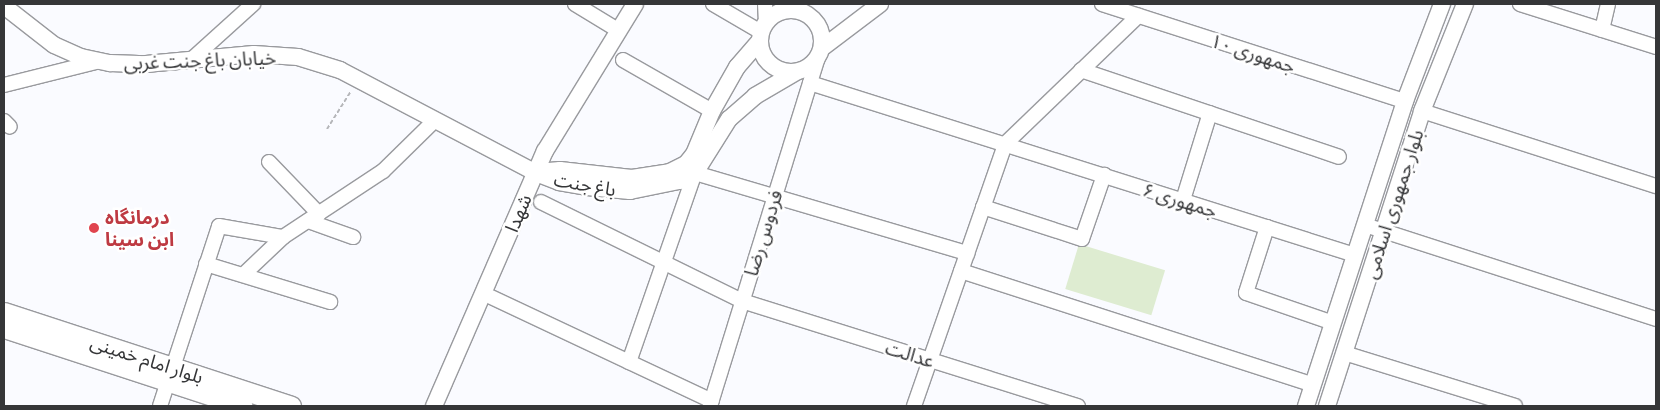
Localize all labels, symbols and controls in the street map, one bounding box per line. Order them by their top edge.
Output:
street label: جمهوری ۱۰ [1208,29,1298,77]
street label: خیابان باغ جنت غربی [123,46,277,74]
street label: بلوار جمهوری اسلامی [1358,127,1428,281]
street label: باغ جنت [552,167,618,201]
street label: جمهوری ۶ [1140,178,1220,222]
street label: فردوس رضا [739,187,787,279]
street label: شهدا [500,191,536,235]
place label: درمانگاه ابن سینا [105,206,174,250]
marker: درمانگاه ابن سینا [87,221,101,235]
street label: بلوار امام خمینی [88,330,206,388]
street label: عدالت [883,336,937,372]

